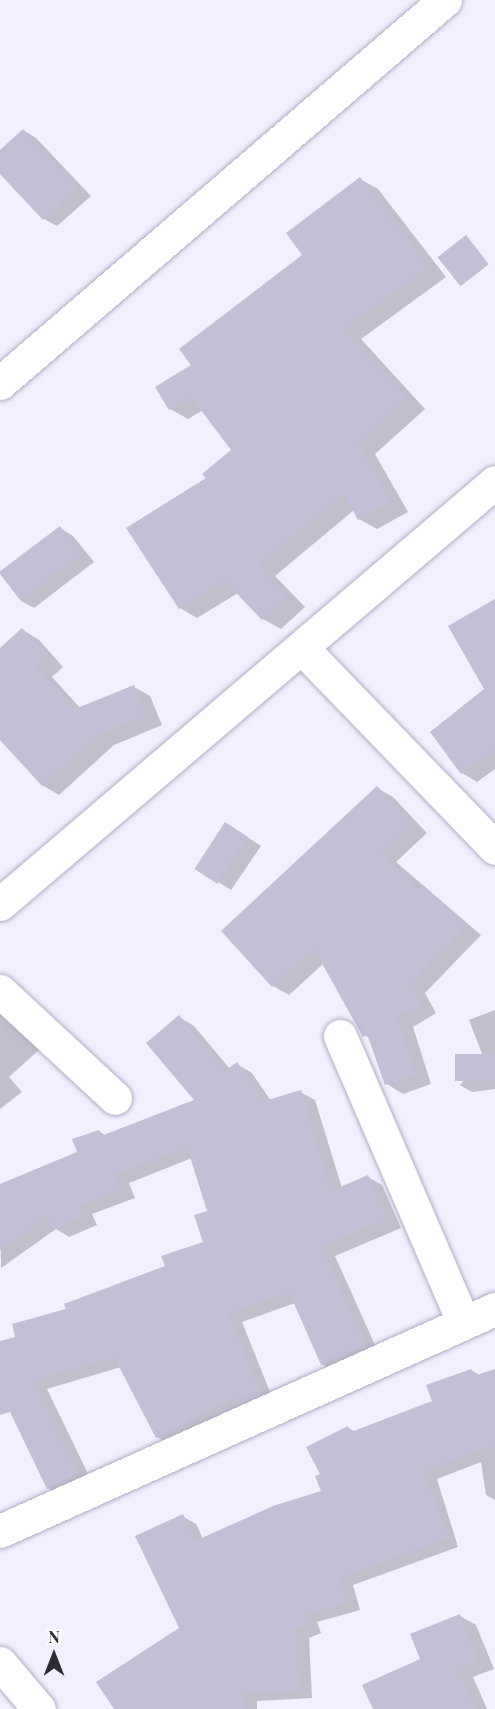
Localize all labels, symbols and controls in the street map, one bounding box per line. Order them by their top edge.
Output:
north arrow [24,1625,84,1685]
text: N [48,1626,60,1647]

